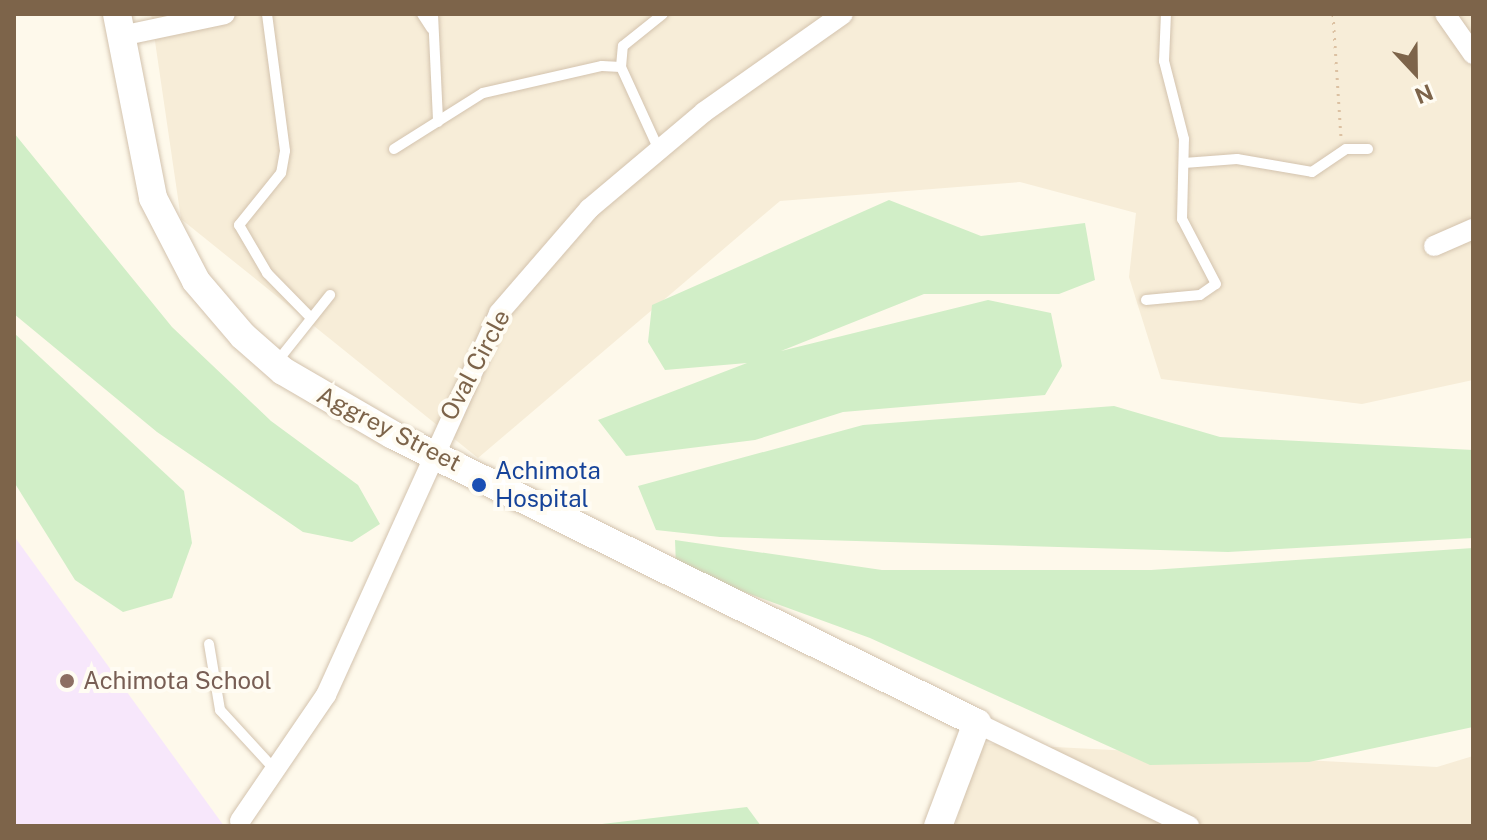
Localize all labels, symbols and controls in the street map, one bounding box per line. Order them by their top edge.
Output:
north arrow [1375,32,1455,112]
text: N [1411,79,1437,110]
street label: Oval Circle [434,305,516,425]
street label: Aggrey Street [312,380,466,478]
place label: Achimota Hospital [495,457,601,513]
marker: Achimota Hospital [470,476,488,494]
place label: Achimota School [83,667,272,695]
marker: Achimota School [58,672,76,690]

